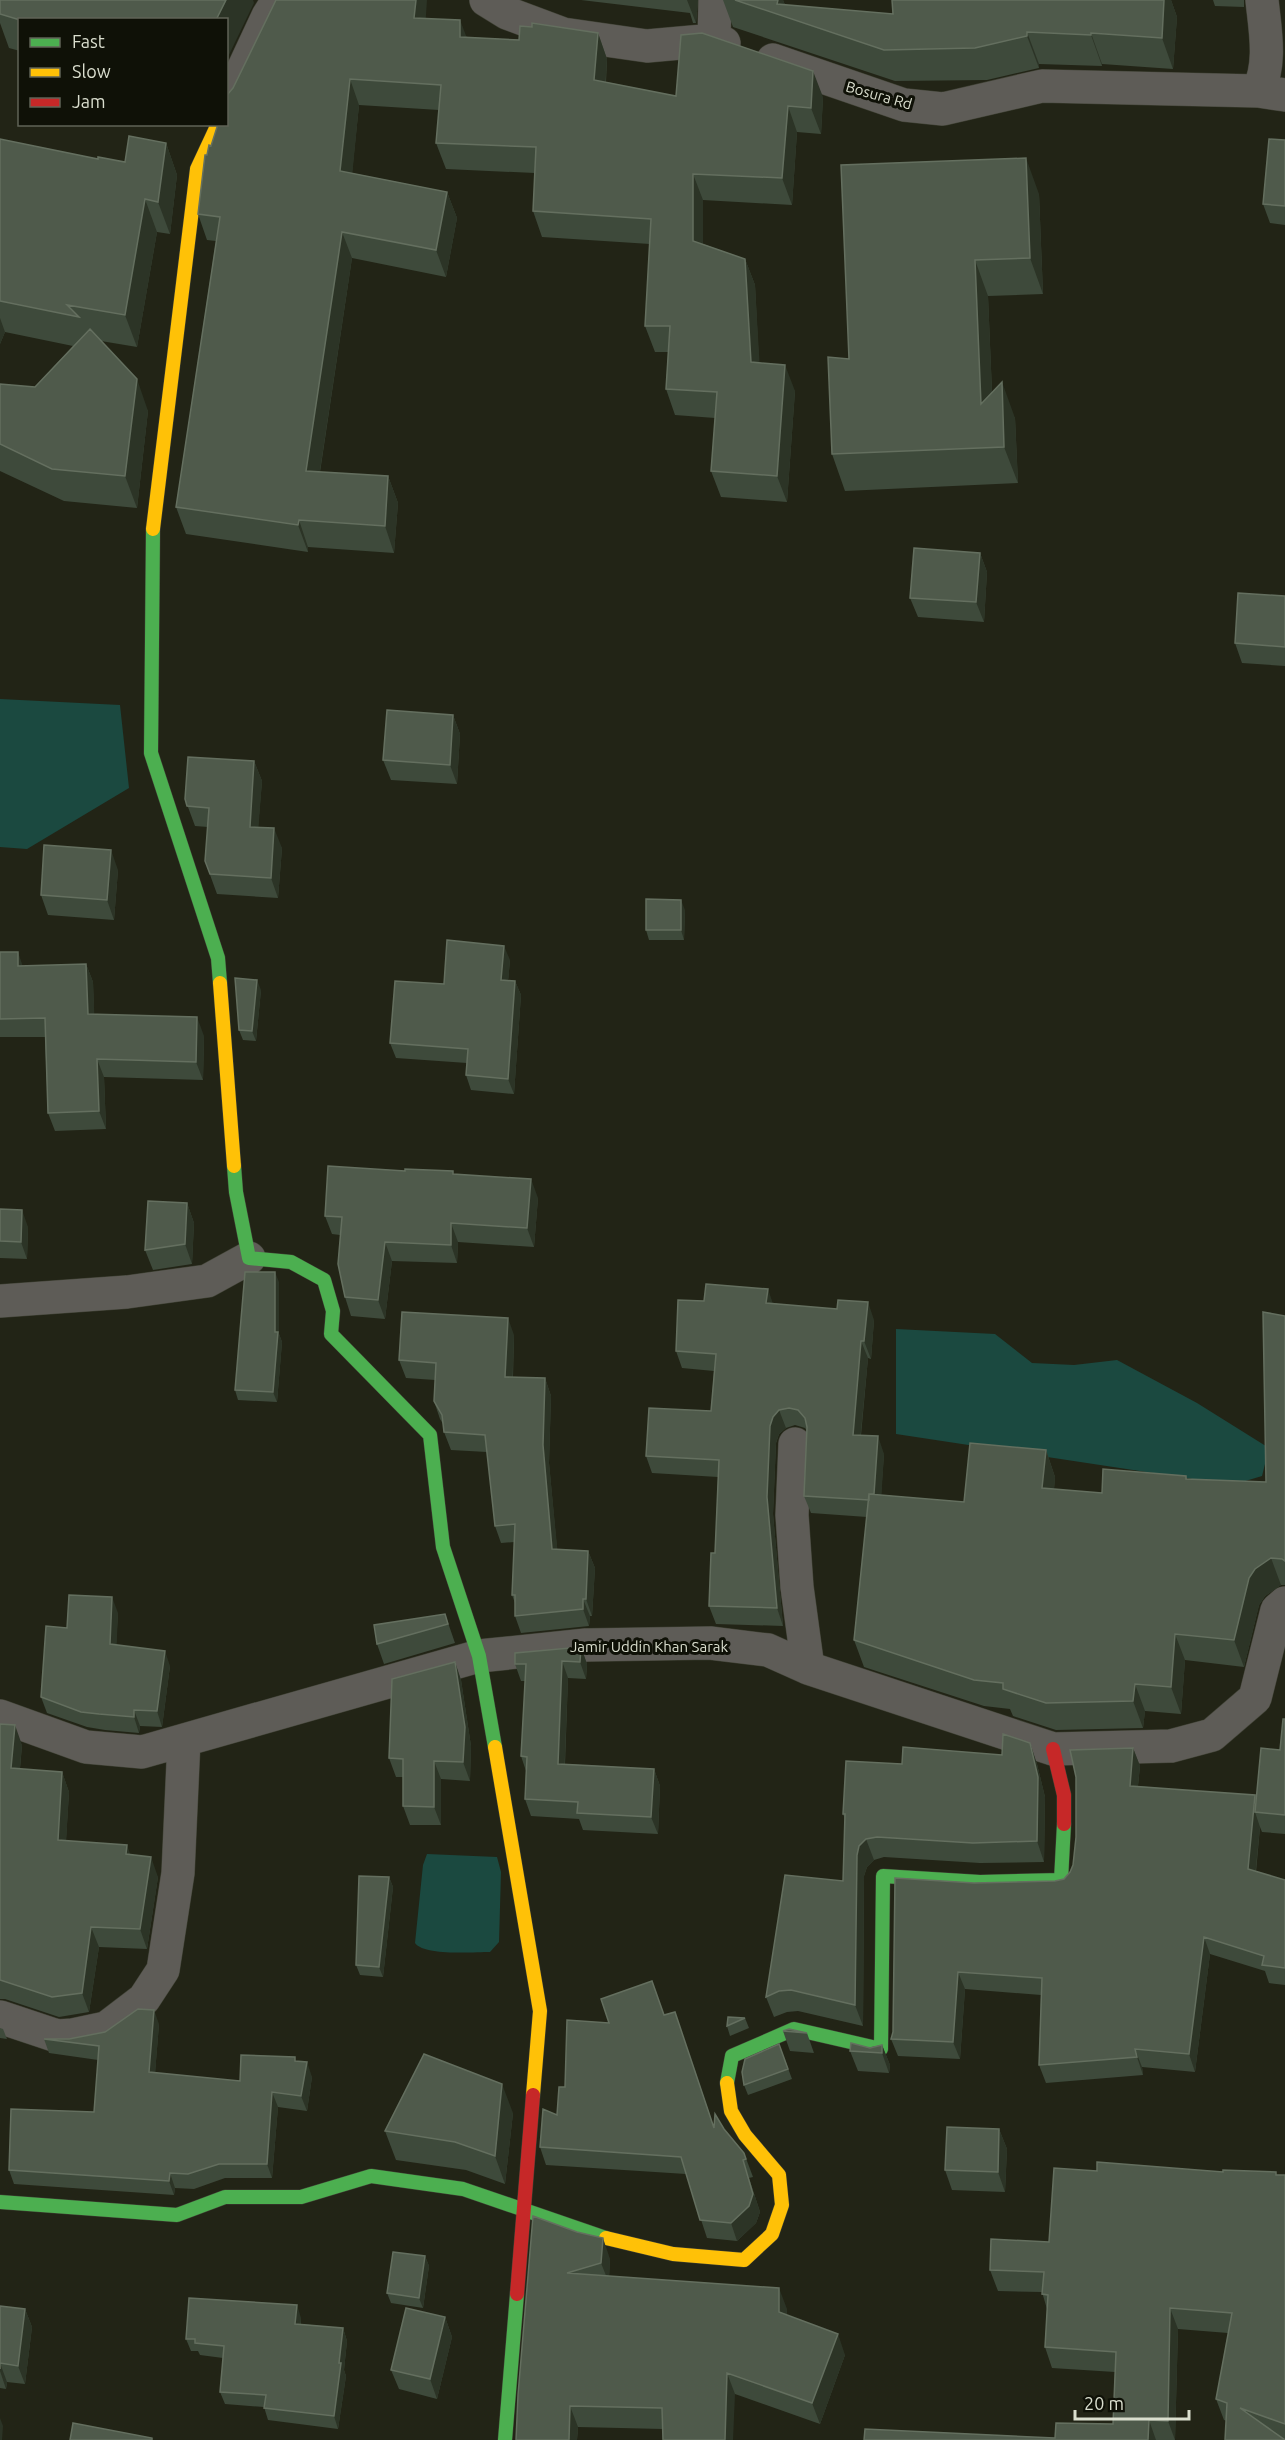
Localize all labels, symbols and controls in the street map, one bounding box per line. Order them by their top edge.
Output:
legend [18,18,228,126]
text: Fast [72,31,105,51]
text: Slow [72,61,111,81]
street label: Bosura Rd [844,77,914,113]
text: Jam [72,91,106,111]
street label: Jamir Uddin Khan Sarak [570,1638,729,1655]
scale bar [1075,2383,1189,2421]
text: 20 m [1084,2393,1124,2413]

